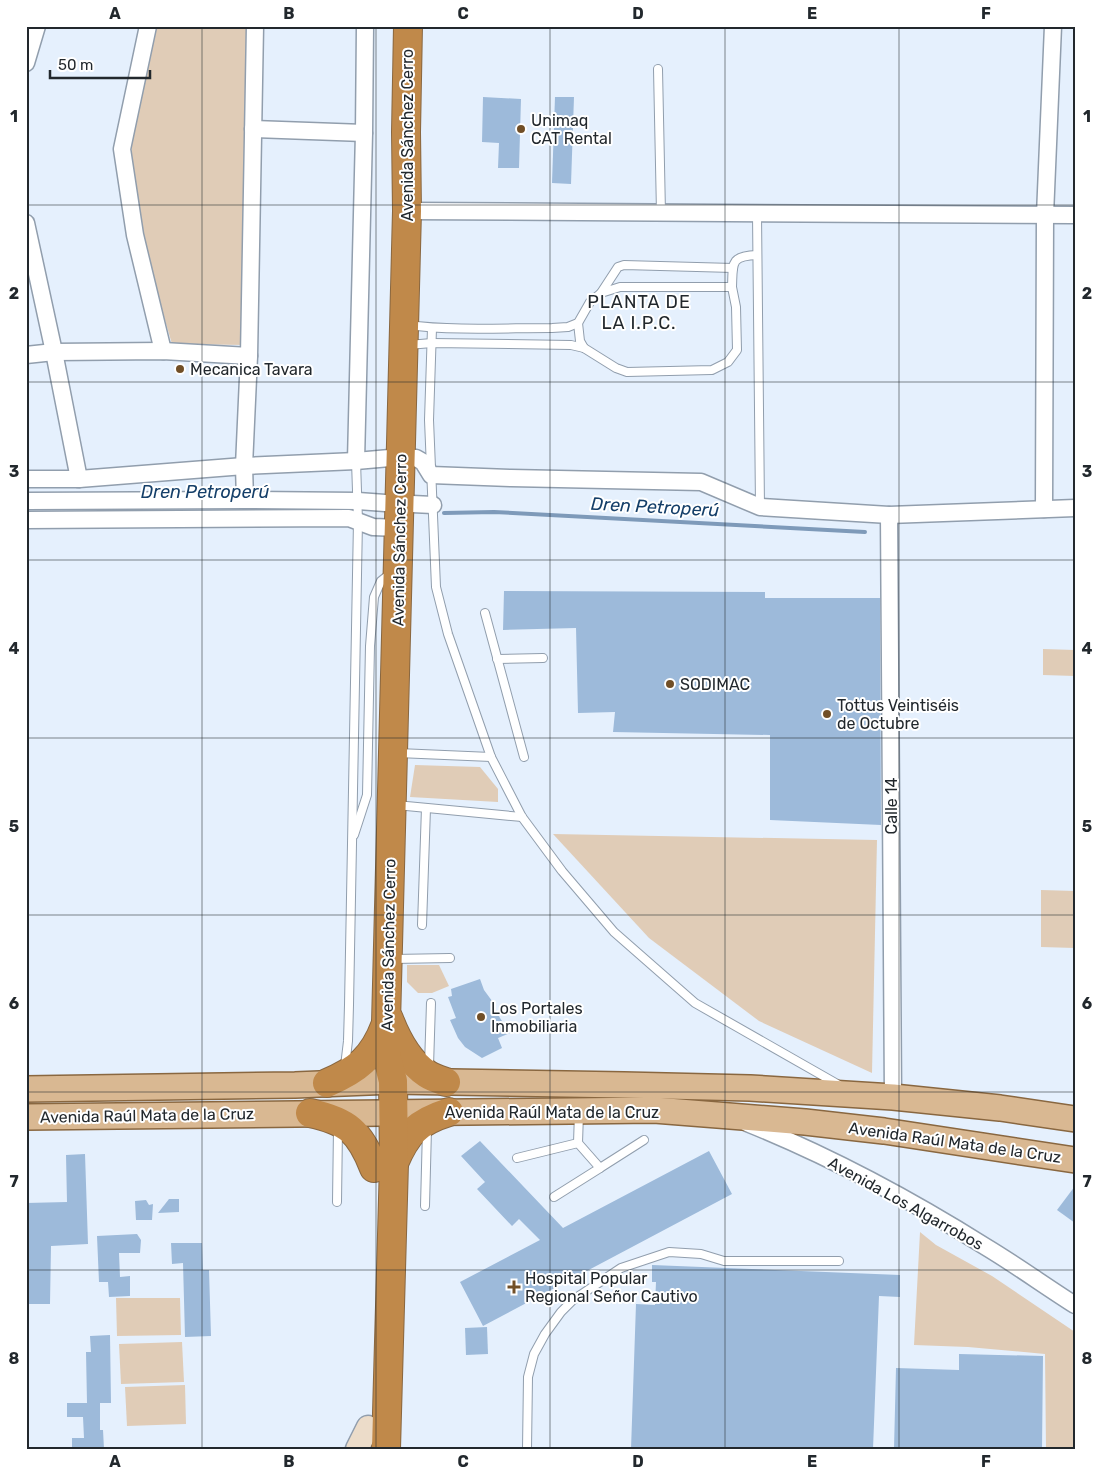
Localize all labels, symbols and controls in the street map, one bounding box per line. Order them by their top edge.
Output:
text: A [109,4,121,23]
text: B [283,4,295,23]
text: C [457,4,469,23]
text: D [632,4,644,23]
text: E [807,4,817,23]
text: F [981,4,991,23]
scale bar [50,48,150,80]
street label: Avenida Sánchez Cerro [398,49,417,221]
text: 50 m [58,56,93,74]
text: 1 [10,107,18,126]
text: 1 [1083,107,1091,126]
place label: Unimaq CAT Rental [531,111,612,148]
marker: Unimaq CAT Rental [515,123,527,135]
text: 2 [9,284,19,303]
text: 2 [1082,284,1092,303]
district label: PLANTA DE LA I.P.C. [587,291,691,334]
place label: Mecanica Tavara [190,360,313,379]
marker: Mecanica Tavara [174,363,186,375]
street label: Avenida Sánchez Cerro [388,454,411,626]
text: 3 [9,462,19,481]
text: 3 [1082,462,1092,481]
water label: Dren Petroperú [141,481,269,503]
water label: Dren Petroperú [590,493,720,521]
text: 4 [9,639,20,658]
text: 4 [1082,639,1093,658]
place label: SODIMAC [680,675,750,694]
marker: SODIMAC [664,678,676,690]
place label: Tottus Veintiséis de Octubre [837,696,959,733]
marker: Tottus Veintiséis de Octubre [821,708,833,720]
street label: Calle 14 [882,777,901,834]
text: 5 [9,817,19,836]
text: 5 [1082,817,1092,836]
street label: Avenida Sánchez Cerro [377,859,400,1031]
text: 6 [9,994,19,1013]
text: 6 [1082,994,1092,1013]
place label: Los Portales Inmobiliaria [491,999,583,1036]
marker: Los Portales Inmobiliaria [475,1011,487,1023]
street label: Avenida Raúl Mata de la Cruz [445,1103,659,1122]
street label: Avenida Raúl Mata de la Cruz [40,1104,254,1127]
street label: Avenida Raúl Mata de la Cruz [847,1118,1062,1167]
street label: Avenida Los Algarrobos [825,1153,987,1254]
text: 7 [9,1172,19,1191]
text: 7 [1082,1172,1092,1191]
place label: Hospital Popular Regional Señor Cautivo [525,1269,698,1306]
marker: Hospital Popular Regional Señor Cautivo [507,1280,521,1294]
text: 8 [9,1349,20,1368]
text: 8 [1082,1349,1093,1368]
text: A [109,1452,121,1471]
text: B [283,1452,295,1471]
text: C [457,1452,469,1471]
text: D [632,1452,644,1471]
text: E [807,1452,817,1471]
text: F [981,1452,991,1471]

